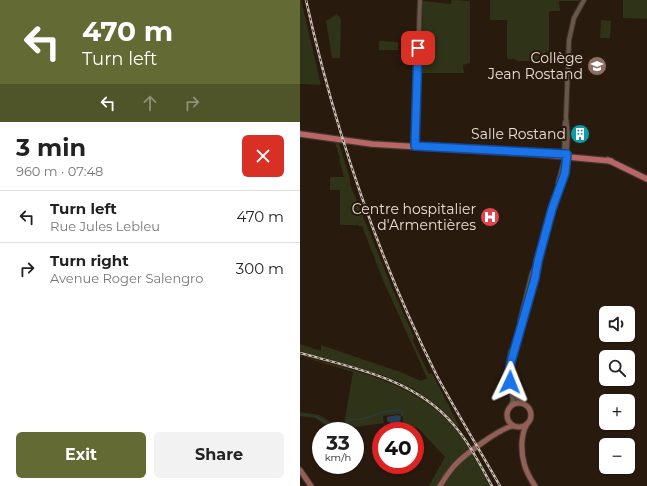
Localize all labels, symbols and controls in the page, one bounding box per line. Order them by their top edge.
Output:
text: 470 m [82,14,173,48]
icon: left [16,16,68,68]
pin [401,31,435,65]
icon: arrive [407,37,429,59]
text: Turn left [82,48,157,70]
place label: Collège Jean Rostand [487,49,583,83]
school or university icon: Collège Jean Rostand [586,55,608,77]
icon: left [97,92,119,114]
icon: ahead [139,92,161,114]
icon: right [181,92,203,114]
building icon: Salle Rostand [569,123,591,145]
place label: Salle Rostand [471,125,566,143]
text: 3 min [16,133,86,162]
button: close [242,135,284,177]
text: 960 m · 07:48 [16,163,103,179]
text: Turn left [50,199,117,218]
place label: Centre hospitalier d'Armentières [352,200,476,234]
icon: left [16,206,38,228]
hospital icon: Centre hospitalier d'Armentières [479,206,501,228]
text: 470 m [237,207,284,226]
text: Rue Jules Lebleu [50,218,160,234]
text: Turn right [50,251,129,270]
icon: right [16,258,38,280]
text: 300 m [236,259,284,278]
text: Avenue Roger Salengro [50,270,203,286]
map controls [599,306,635,474]
button: sound [599,306,635,342]
button: search [599,350,635,386]
position arrow [489,361,531,403]
button: + [599,394,635,430]
speed limit sign: 40 [372,422,424,474]
text: 33 [326,431,350,455]
button: Exit [16,432,146,478]
button: Share [154,432,284,478]
button: − [599,438,635,474]
text: km/h [325,451,351,464]

